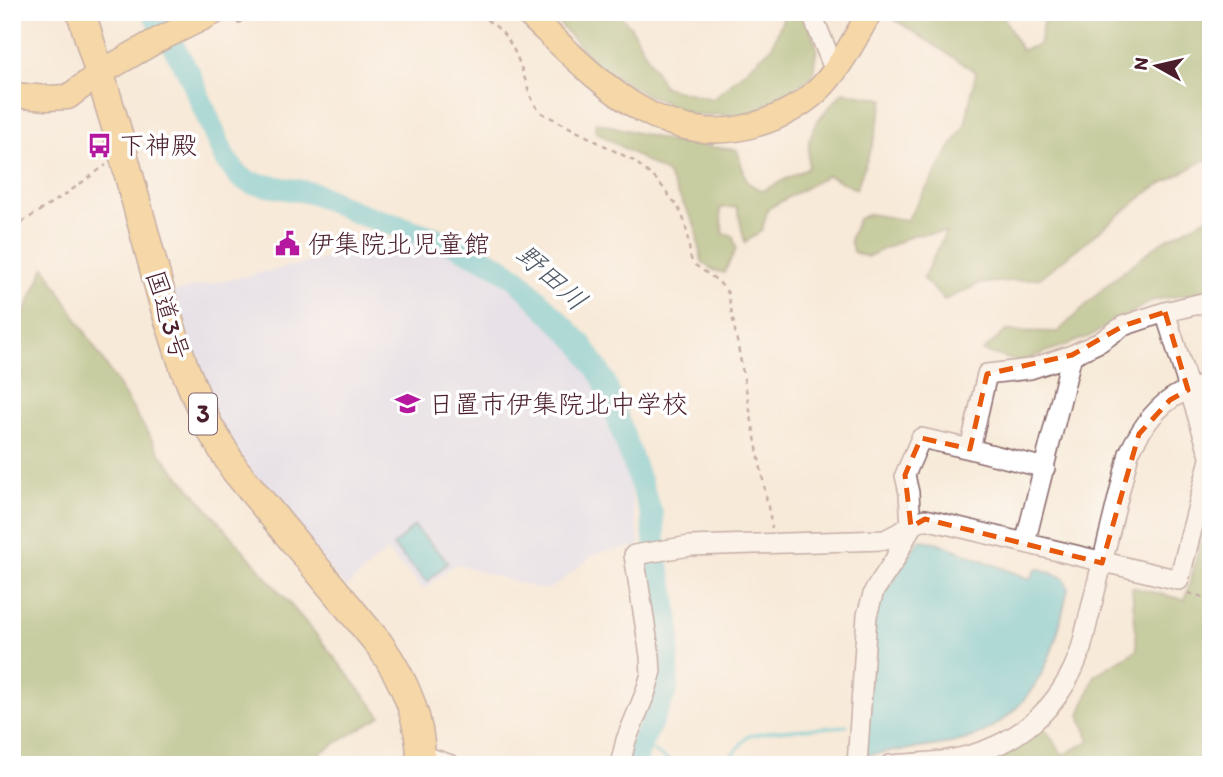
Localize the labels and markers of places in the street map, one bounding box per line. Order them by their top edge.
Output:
place label: 下神殿 [119,129,197,161]
bus stop icon: 下神殿 [85,131,113,159]
place label: 伊集院北児童館 [308,228,490,260]
public building icon: 伊集院北児童館 [274,230,302,258]
place label: 日置市伊集院北中学校 [428,388,688,420]
school or university icon: 日置市伊集院北中学校 [394,390,422,418]

